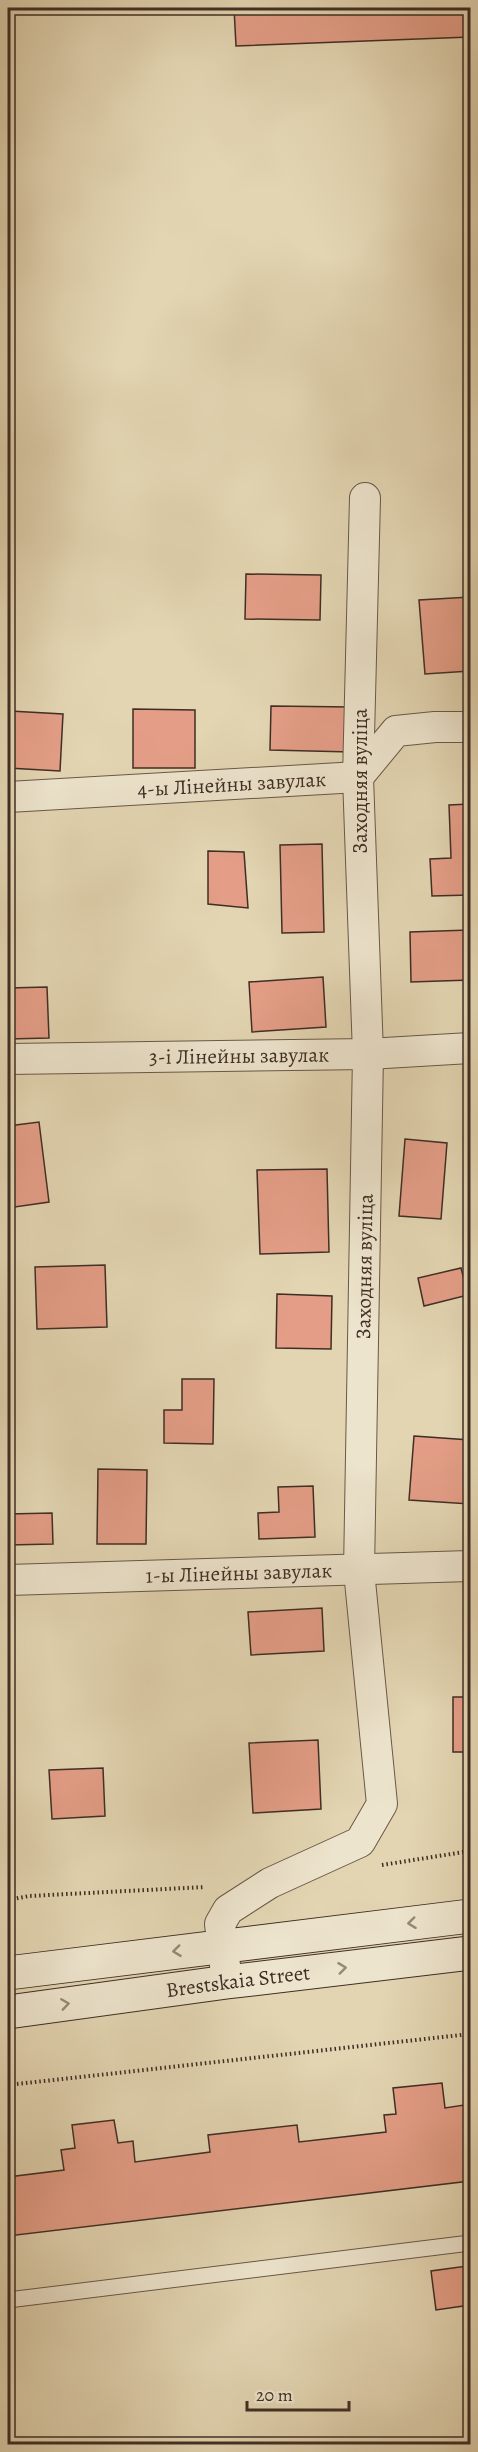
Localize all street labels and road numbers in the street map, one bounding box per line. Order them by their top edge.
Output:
street label: Заходняя вуліца [346,708,374,854]
street label: 4-ы Лінейны завулак [137,765,327,804]
street label: 3-і Лінейны завулак [149,1041,329,1071]
street label: Заходняя вуліца [349,1193,380,1339]
street label: 1-ы Лінейны завулак [145,1556,333,1590]
street label: Brestskaia Street [164,1958,312,2004]

